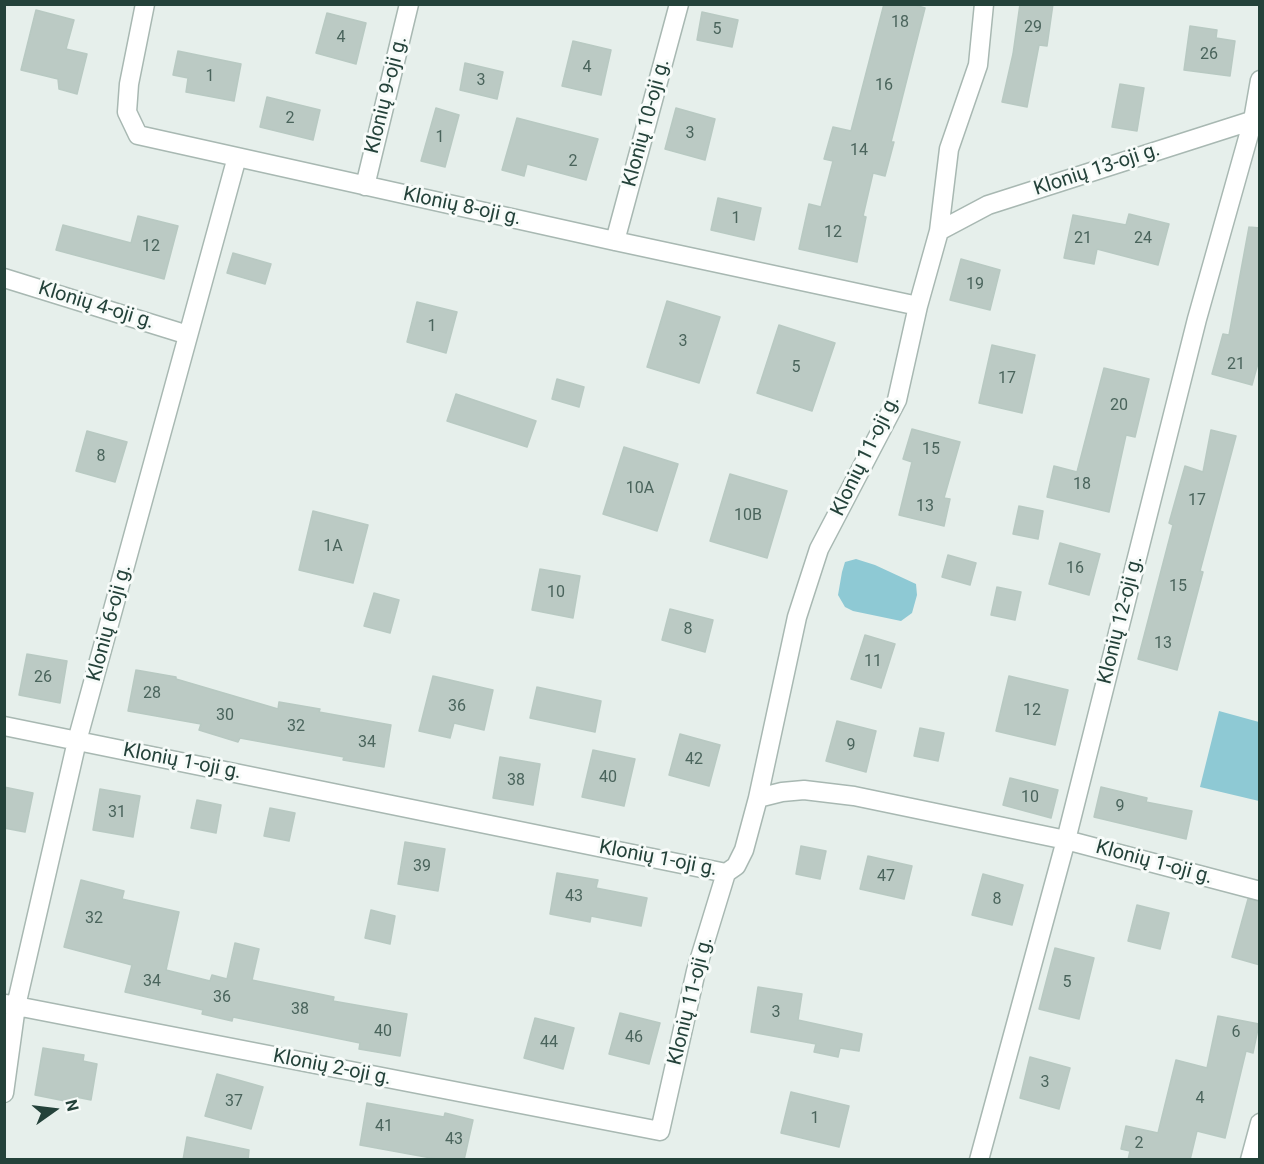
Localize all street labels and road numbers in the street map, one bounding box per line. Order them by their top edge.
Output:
street label: Klonių 9-oji g. [361,34,413,156]
street label: Klonių 10-oji g. [618,57,676,189]
street label: Klonių 13-oji g. [1031,138,1163,202]
street label: Klonių 8-oji g. [401,183,523,231]
street label: Klonių 4-oji g. [35,277,157,335]
street label: Klonių 11-oji g. [826,392,906,520]
street label: Klonių 12-oji g. [1093,553,1149,687]
street label: Klonių 6-oji g. [83,562,137,684]
street label: Klonių 1-oji g. [121,739,243,785]
street label: Klonių 1-oji g. [597,836,719,882]
street label: Klonių 1-oji g. [1093,836,1215,890]
street label: Klonių 11-oji g. [663,934,719,1068]
street label: Klonių 2-oji g. [271,1045,393,1091]

